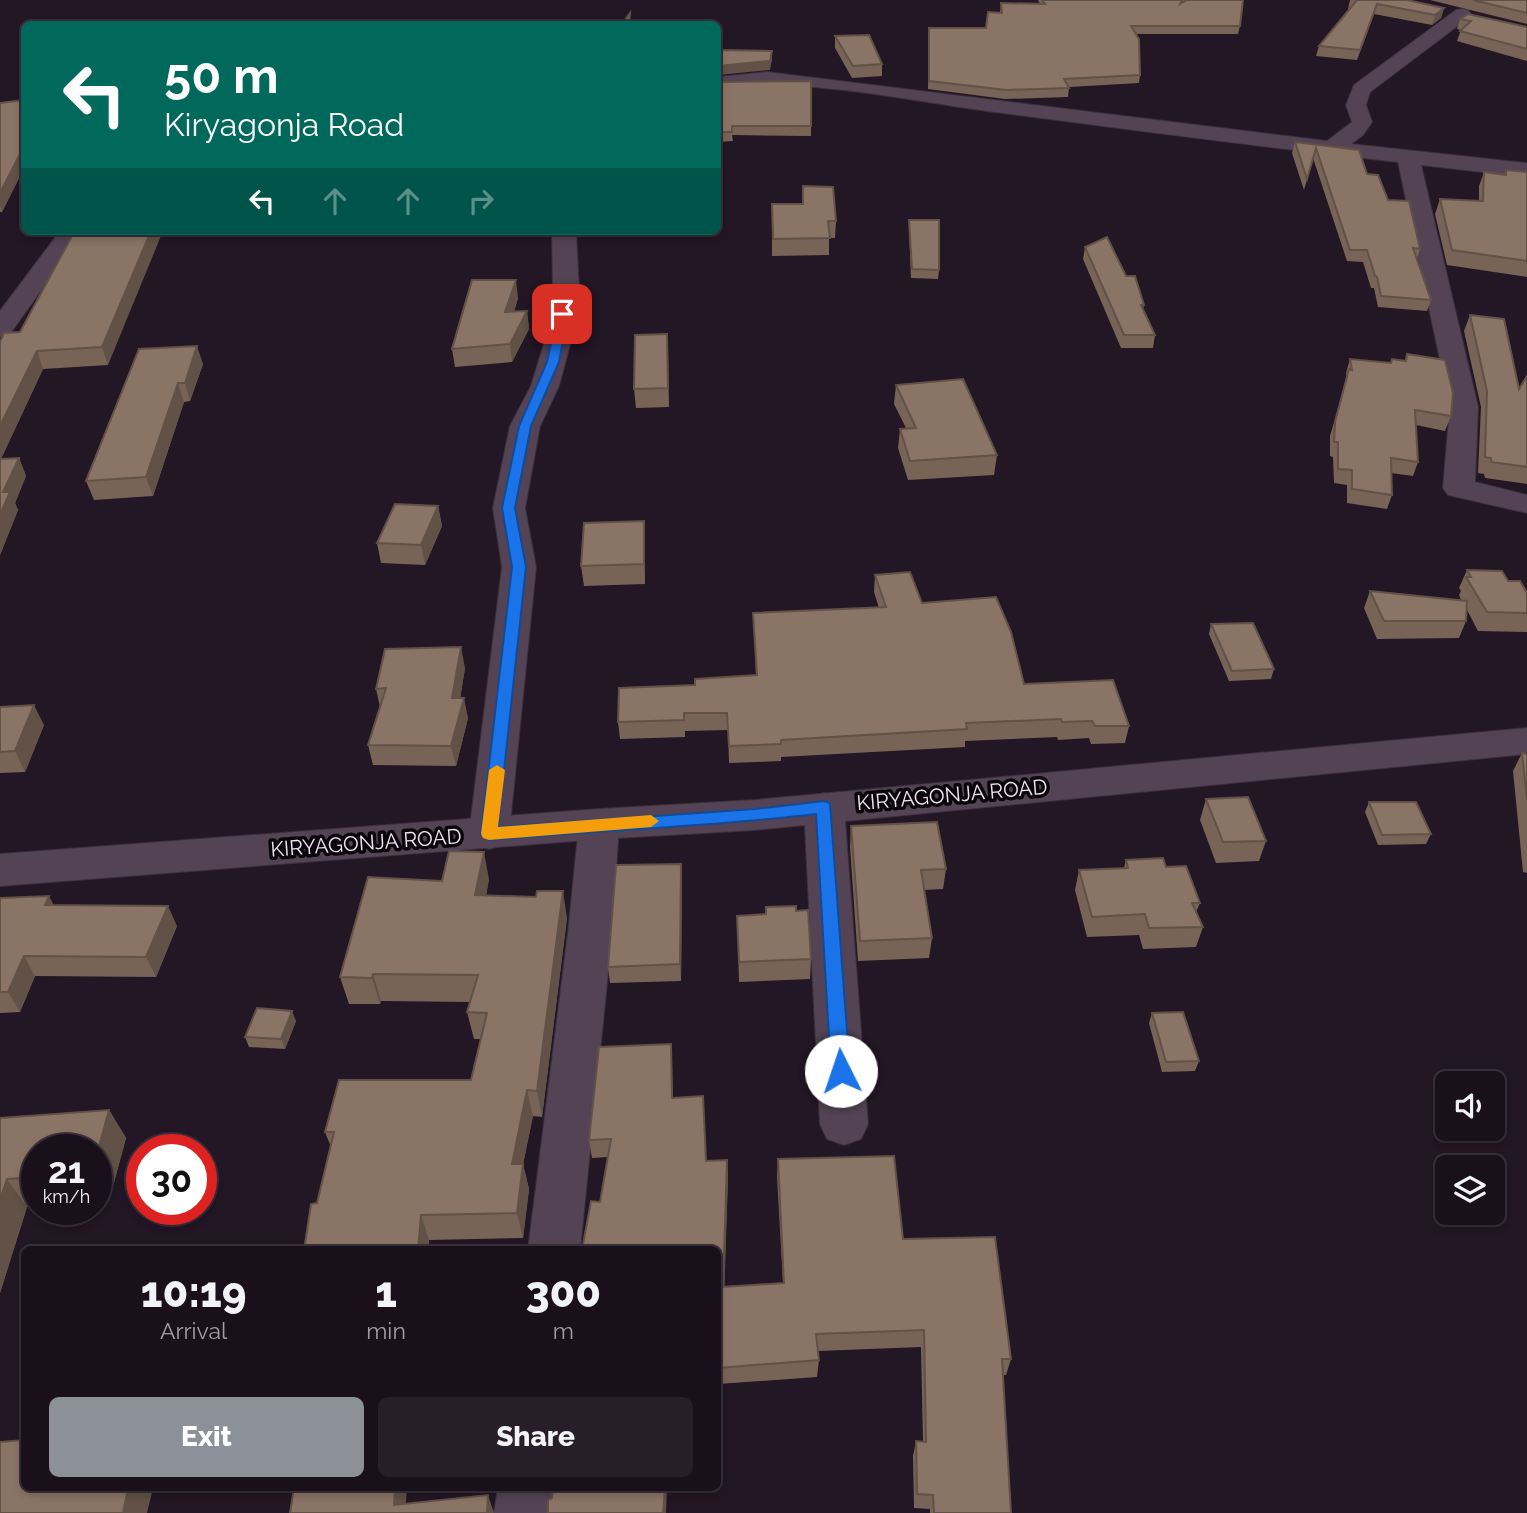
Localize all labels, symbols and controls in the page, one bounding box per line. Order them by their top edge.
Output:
text: 50 m [164,47,279,104]
icon: left [49,49,140,140]
text: Kiryagonja Road [164,106,404,143]
icon: left [243,182,281,220]
icon: ahead [316,182,354,220]
icon: ahead [389,182,427,220]
icon: right [462,182,500,220]
pin [532,284,592,344]
icon: arrive [543,295,581,333]
street label: KIRYAGONJA ROAD [856,774,1048,815]
street label: KIRYAGONJA ROAD [270,823,462,862]
position arrow [804,1034,878,1108]
map controls [1435,1071,1505,1225]
button: sound [1435,1071,1505,1141]
speed limit sign: 30 [126,1134,217,1225]
text: 21 [48,1150,85,1191]
button: layers [1435,1155,1505,1225]
text: km/h [43,1186,90,1207]
text: 10:19 [141,1268,246,1317]
text: 1 [375,1268,397,1317]
text: 300 [526,1268,601,1317]
text: Arrival [160,1317,227,1344]
text: min [366,1317,406,1344]
text: m [553,1317,574,1344]
button: Exit [49,1397,364,1477]
button: Share [378,1397,693,1477]

